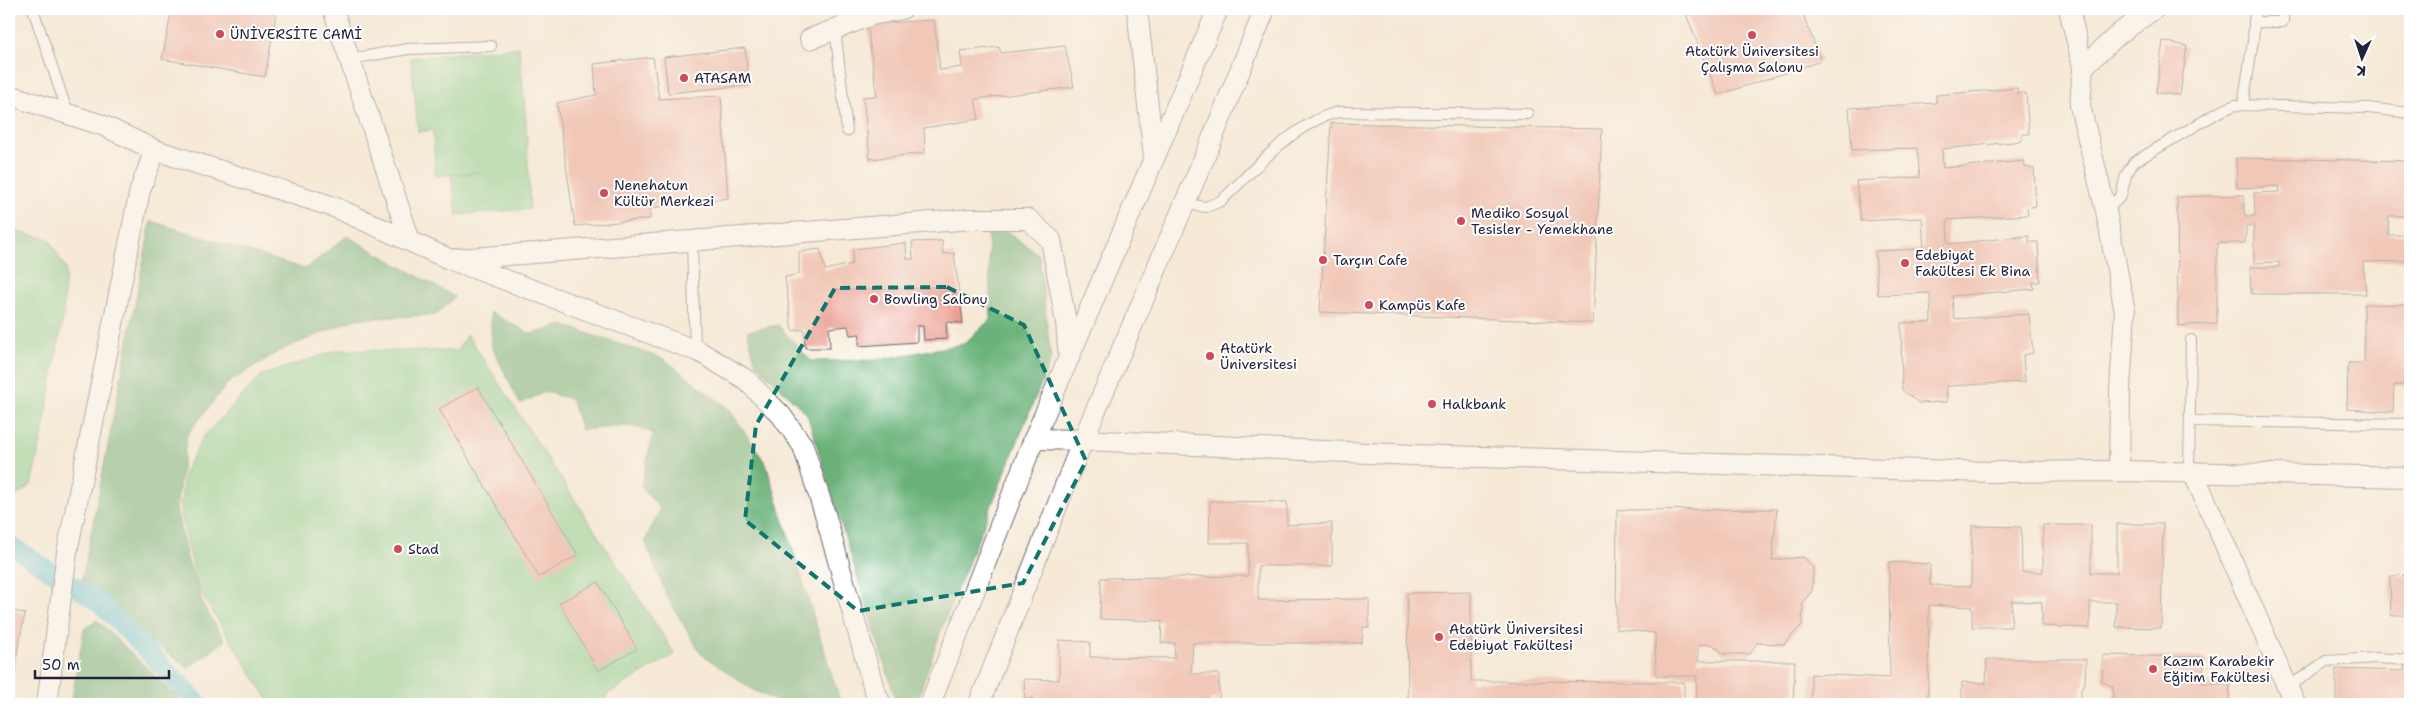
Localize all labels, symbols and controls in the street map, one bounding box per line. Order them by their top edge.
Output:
place label: ÜNİVERSİTE CAMİ [230,25,362,43]
marker: ÜNİVERSİTE CAMİ [214,28,226,40]
marker: Atatürk Üniversitesi Çalışma Salonu [1746,29,1758,41]
north arrow [2336,32,2386,82]
place label: Atatürk Üniversitesi Çalışma Salonu [1685,42,1819,76]
text: K [2356,62,2367,80]
place label: ATASAM [694,69,752,87]
marker: ATASAM [678,72,690,84]
place label: Nenehatun Kültür Merkezi [614,176,714,210]
marker: Nenehatun Kültür Merkezi [598,187,610,199]
place label: Mediko Sosyal Tesisler - Yemekhane [1471,204,1613,238]
marker: Mediko Sosyal Tesisler - Yemekhane [1455,215,1467,227]
place label: Edebiyat Fakültesi Ek Bina [1915,246,2030,280]
place label: Tarçın Cafe [1333,251,1408,269]
marker: Tarçın Cafe [1317,254,1329,266]
marker: Edebiyat Fakültesi Ek Bina [1899,257,1911,269]
place label: Bowling Salonu [884,290,988,308]
marker: Bowling Salonu [868,293,880,305]
place label: Kampüs Kafe [1379,296,1466,314]
marker: Kampüs Kafe [1363,299,1375,311]
place label: Atatürk Üniversitesi [1220,339,1297,373]
marker: Atatürk Üniversitesi [1204,350,1216,362]
place label: Halkbank [1442,395,1506,413]
marker: Halkbank [1426,398,1438,410]
place label: Stad [408,540,439,558]
marker: Stad [392,543,404,555]
place label: Atatürk Üniversitesi Edebiyat Fakültesi [1449,620,1583,654]
marker: Atatürk Üniversitesi Edebiyat Fakültesi [1433,631,1445,643]
scale bar [35,648,169,680]
place label: Kazım Karabekir Eğitim Fakültesi [2163,652,2275,686]
text: 50 m [42,655,80,675]
marker: Kazım Karabekir Eğitim Fakültesi [2147,663,2159,675]

